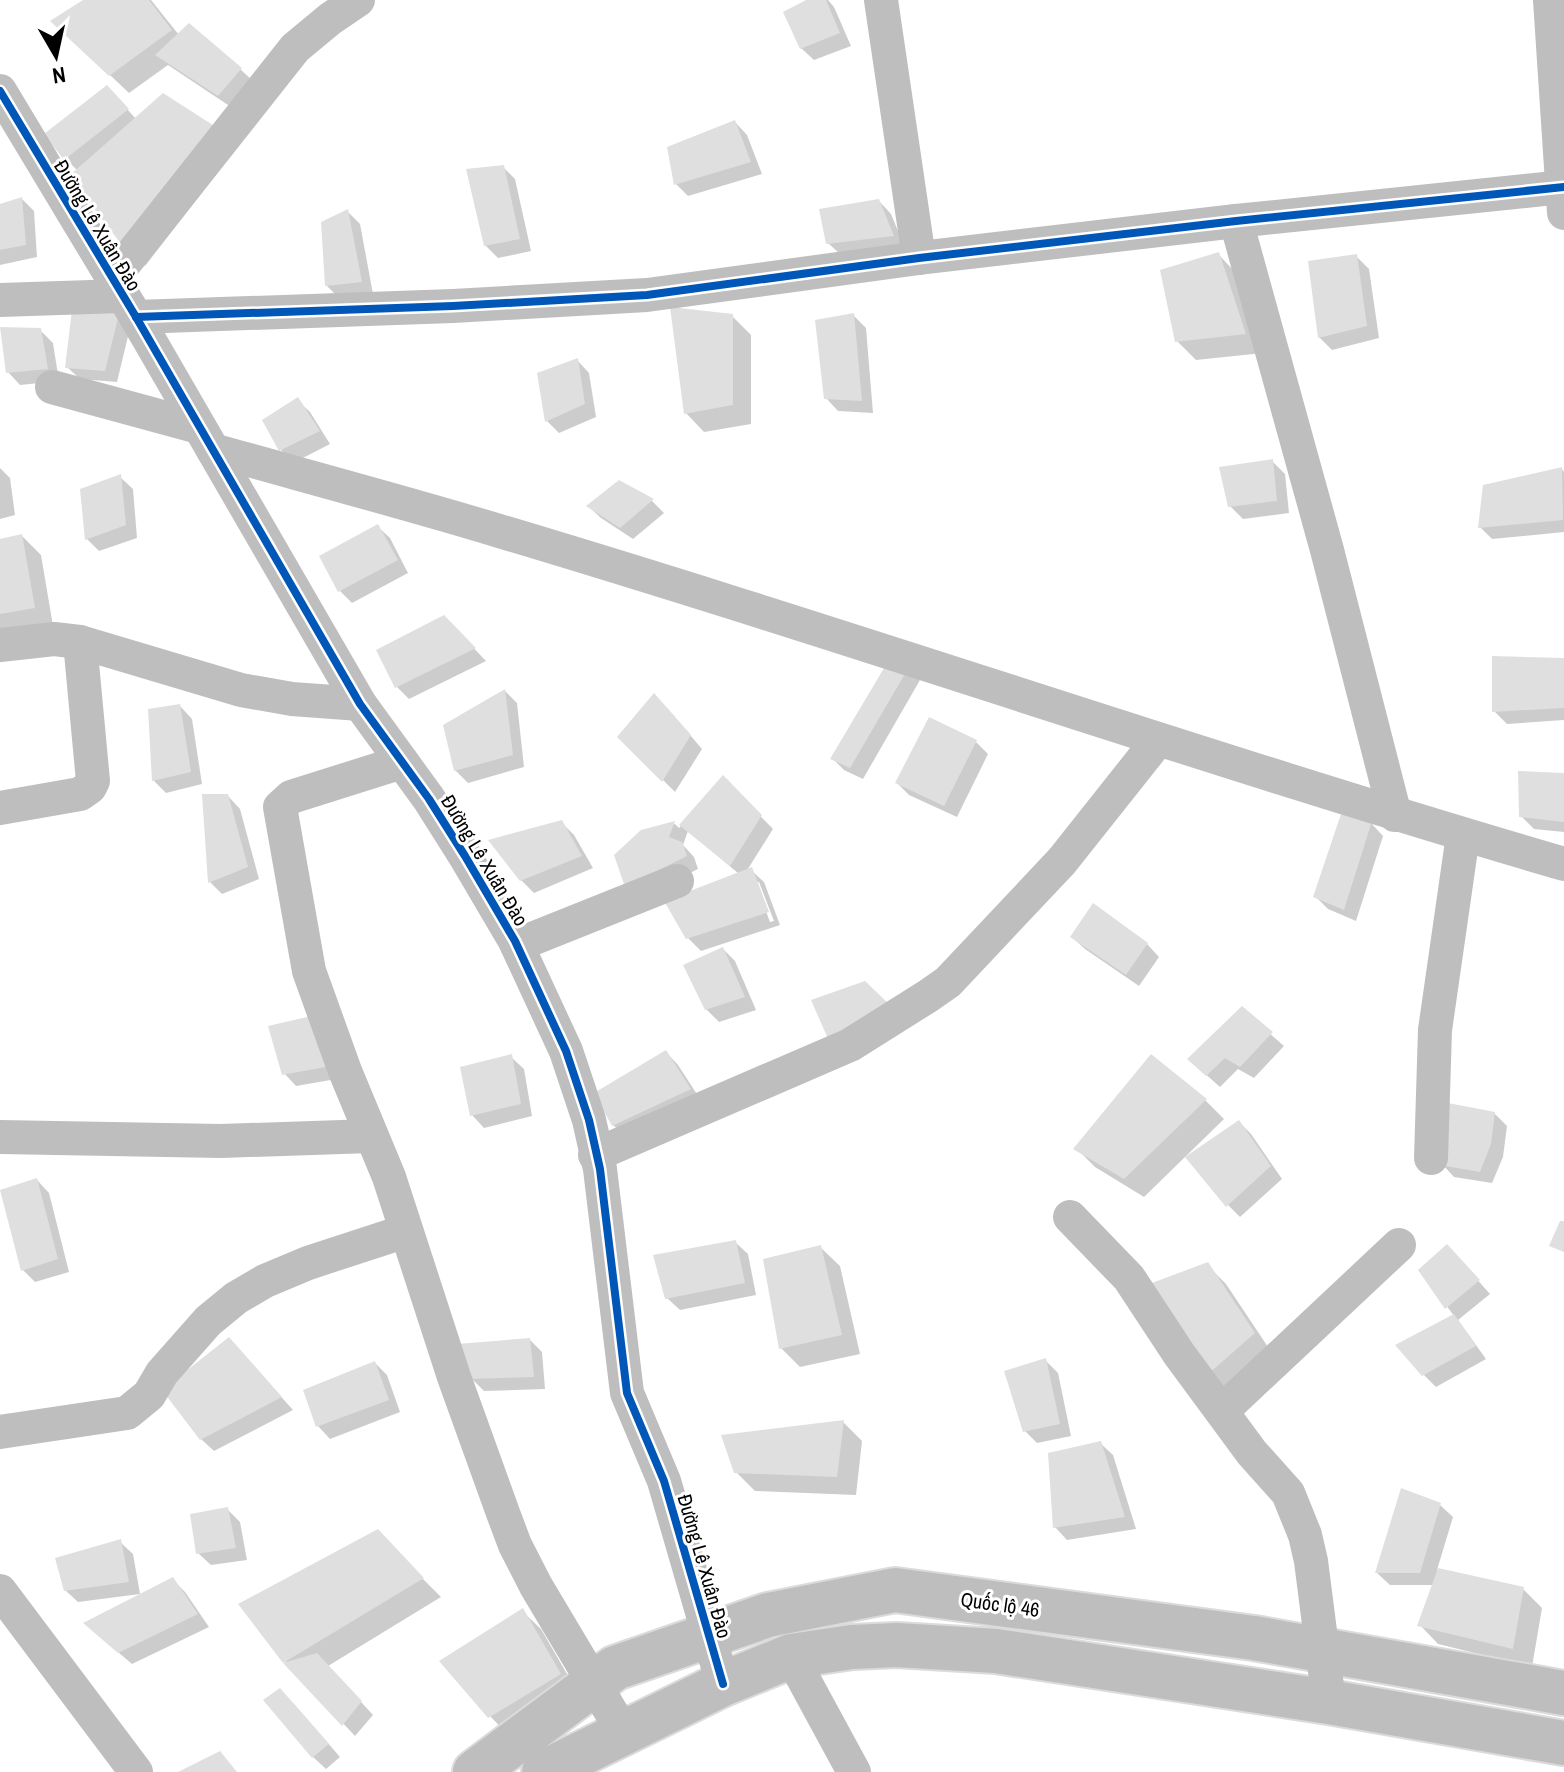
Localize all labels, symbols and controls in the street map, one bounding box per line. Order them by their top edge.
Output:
north arrow [16,16,96,96]
text: N [50,60,68,92]
street label: Đường Lê Xuân Đào [48,154,148,296]
street label: Đường Lê Xuân Đào [435,789,535,931]
street label: Đường Lê Xuân Đào [672,1491,738,1641]
street label: Quốc lộ 46 [959,1585,1041,1623]

